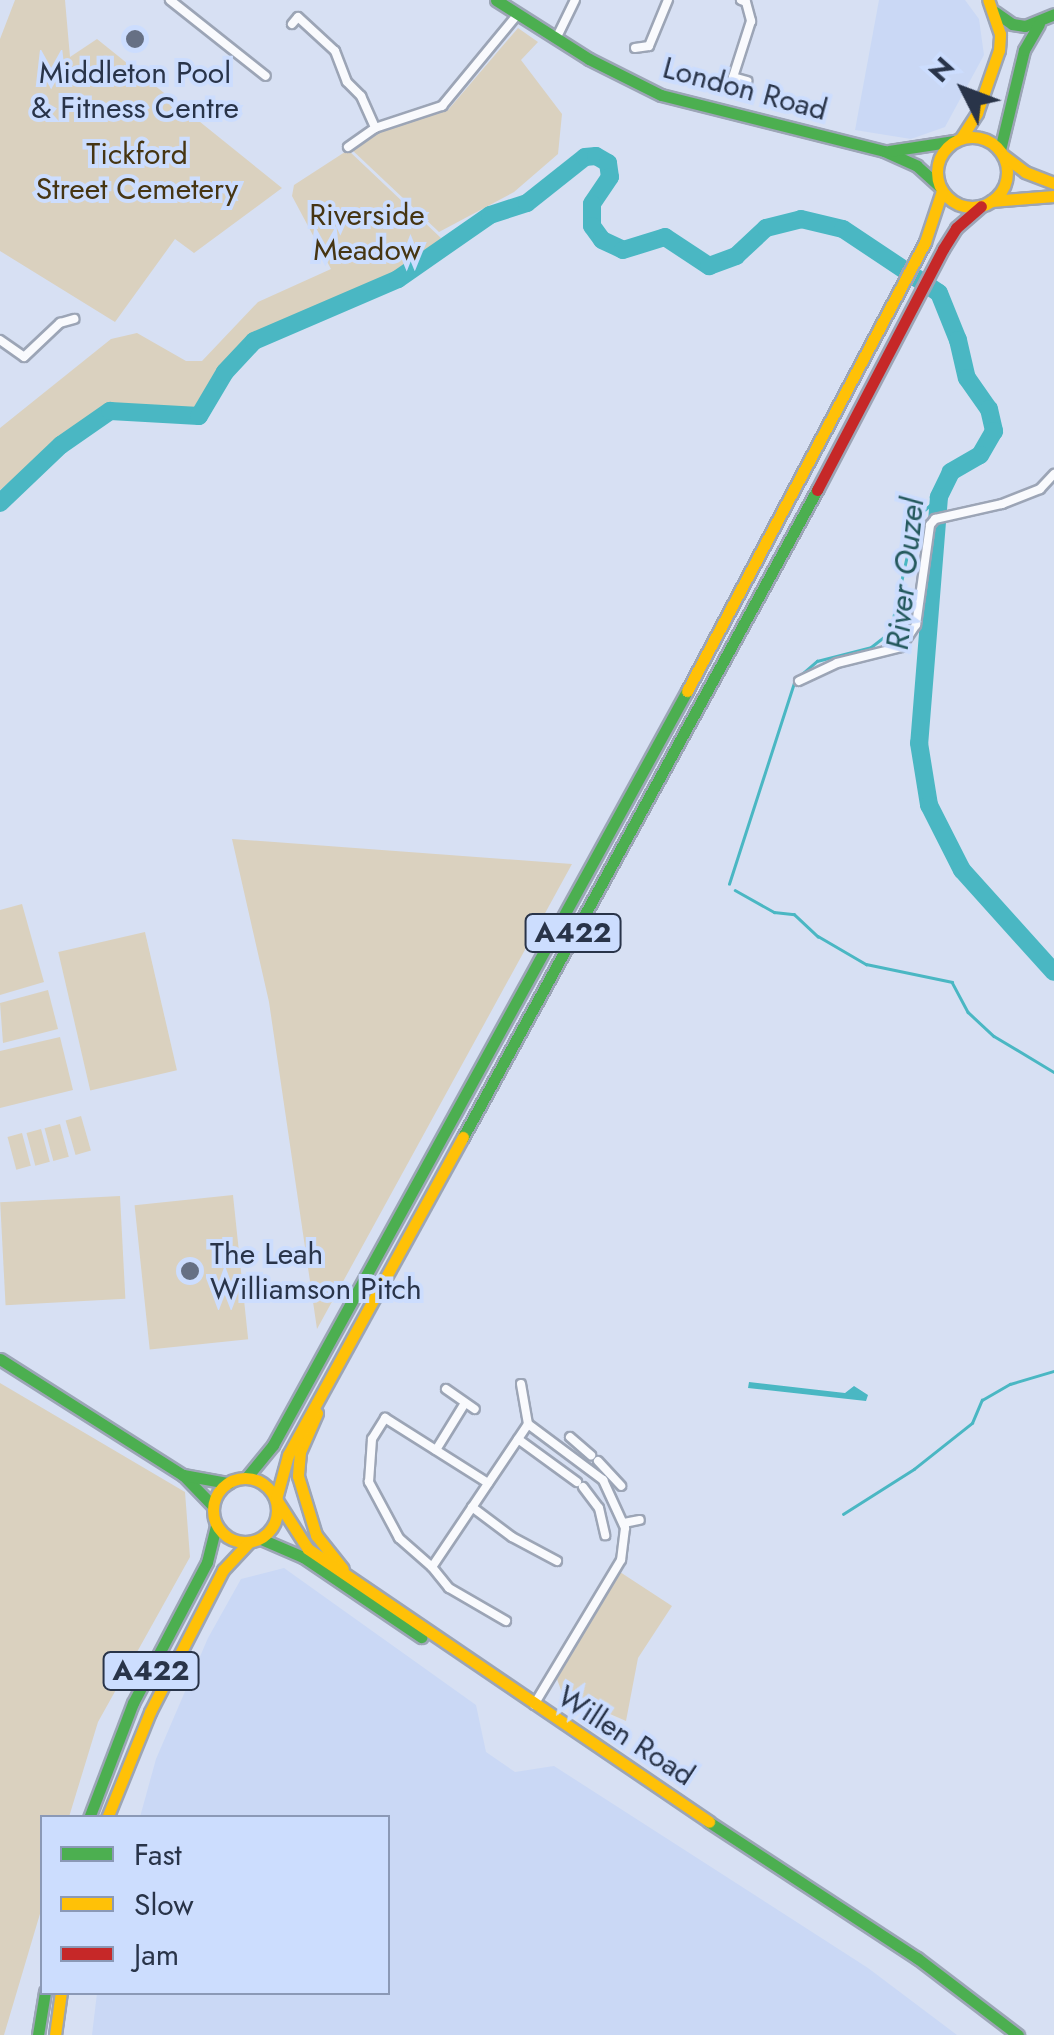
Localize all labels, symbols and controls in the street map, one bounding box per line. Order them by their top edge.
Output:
marker: Middleton Pool & Fitness Centre [124,28,146,50]
north arrow [914,40,1014,140]
text: N [919,48,964,92]
street label: London Road [659,50,831,128]
place label: Middleton Pool & Fitness Centre [31,55,239,126]
park label: Tickford Street Cemetery [36,136,238,206]
park label: Riverside Meadow [309,197,425,268]
water label: River Ouzel [878,496,932,652]
road number: A422 [523,910,623,956]
place label: The Leah Williamson Pitch [210,1236,422,1306]
marker: The Leah Williamson Pitch [179,1260,201,1282]
road number: A422 [101,1648,201,1694]
street label: Willen Road [551,1678,701,1794]
legend [40,1815,390,1995]
text: Fast [134,1833,182,1876]
text: Slow [134,1883,194,1926]
text: Jam [134,1933,179,1976]

